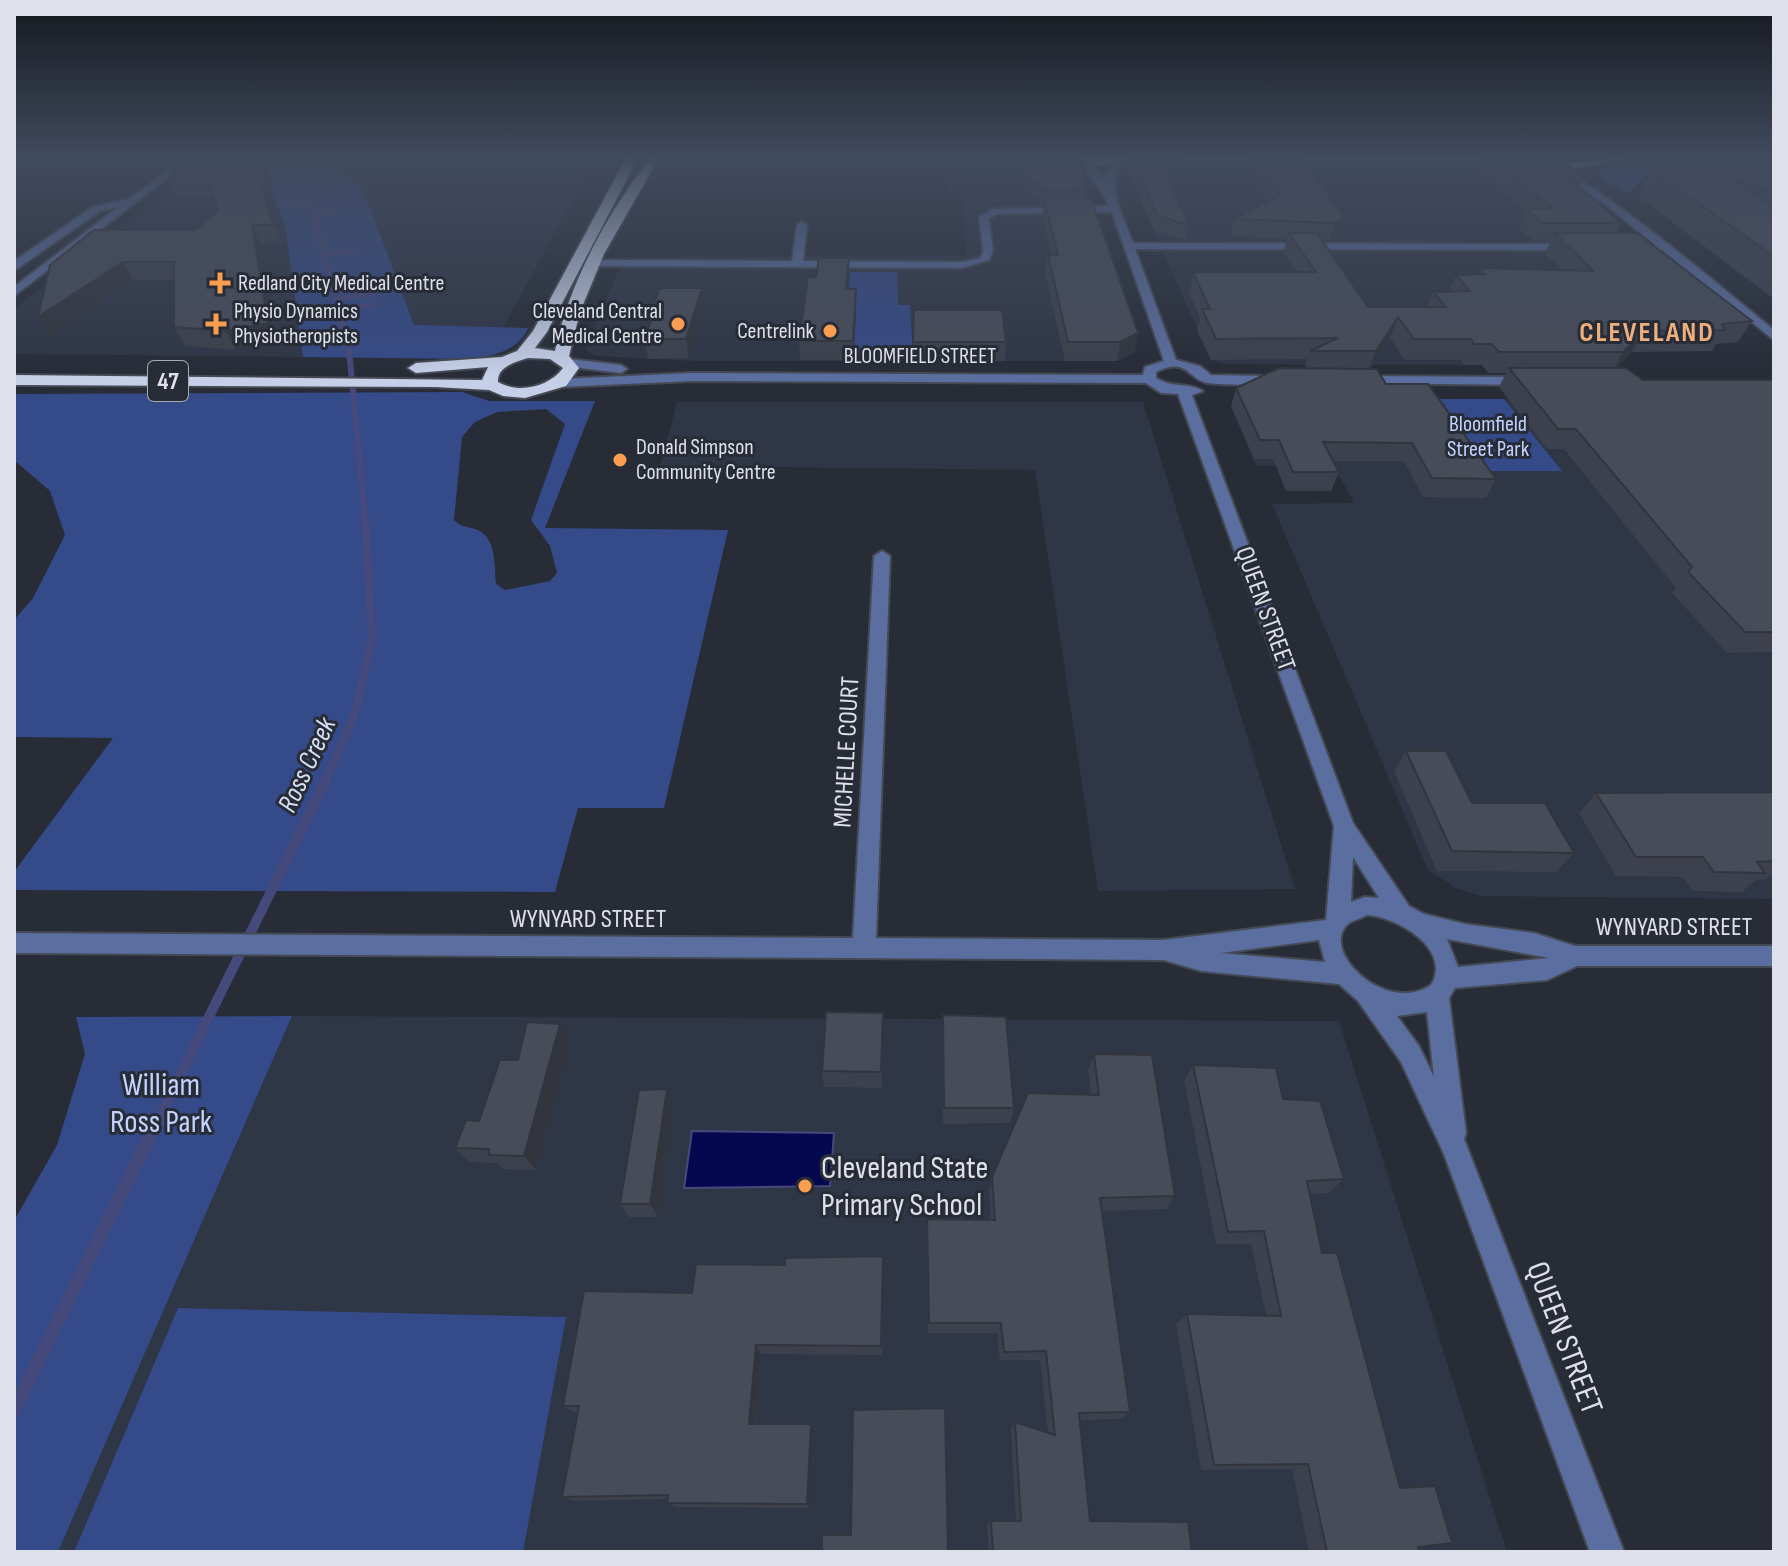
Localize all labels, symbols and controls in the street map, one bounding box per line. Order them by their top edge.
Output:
place label: Redland City Medical Centre [238,270,444,297]
marker: Redland City Medical Centre [209,272,231,294]
place label: Physio Dynamics Physiotheropists [234,298,358,350]
place label: Cleveland Central Medical Centre [533,298,662,350]
marker: Physio Dynamics Physiotheropists [205,313,227,335]
marker: Cleveland Central Medical Centre [669,315,687,333]
district label: CLEVELAND [1579,316,1715,349]
place label: Centrelink [737,318,815,345]
marker: Centrelink [821,322,839,340]
street label: BLOOMFIELD STREET [844,343,996,370]
road number: 47 [148,361,188,401]
park label: Bloomfield Street Park [1447,411,1530,463]
place label: Donald Simpson Community Centre [636,434,776,486]
marker: Donald Simpson Community Centre [611,451,629,469]
street label: QUEEN STREET [1228,543,1302,675]
street label: MICHELLE COURT [828,675,866,829]
water label: Ross Creek [271,711,344,818]
street label: WYNYARD STREET [510,904,666,935]
street label: WYNYARD STREET [1596,912,1752,943]
park label: William Ross Park [110,1066,212,1142]
place label: Cleveland State Primary School [821,1149,989,1225]
marker: Cleveland State Primary School [796,1177,814,1195]
street label: QUEEN STREET [1517,1256,1611,1420]

